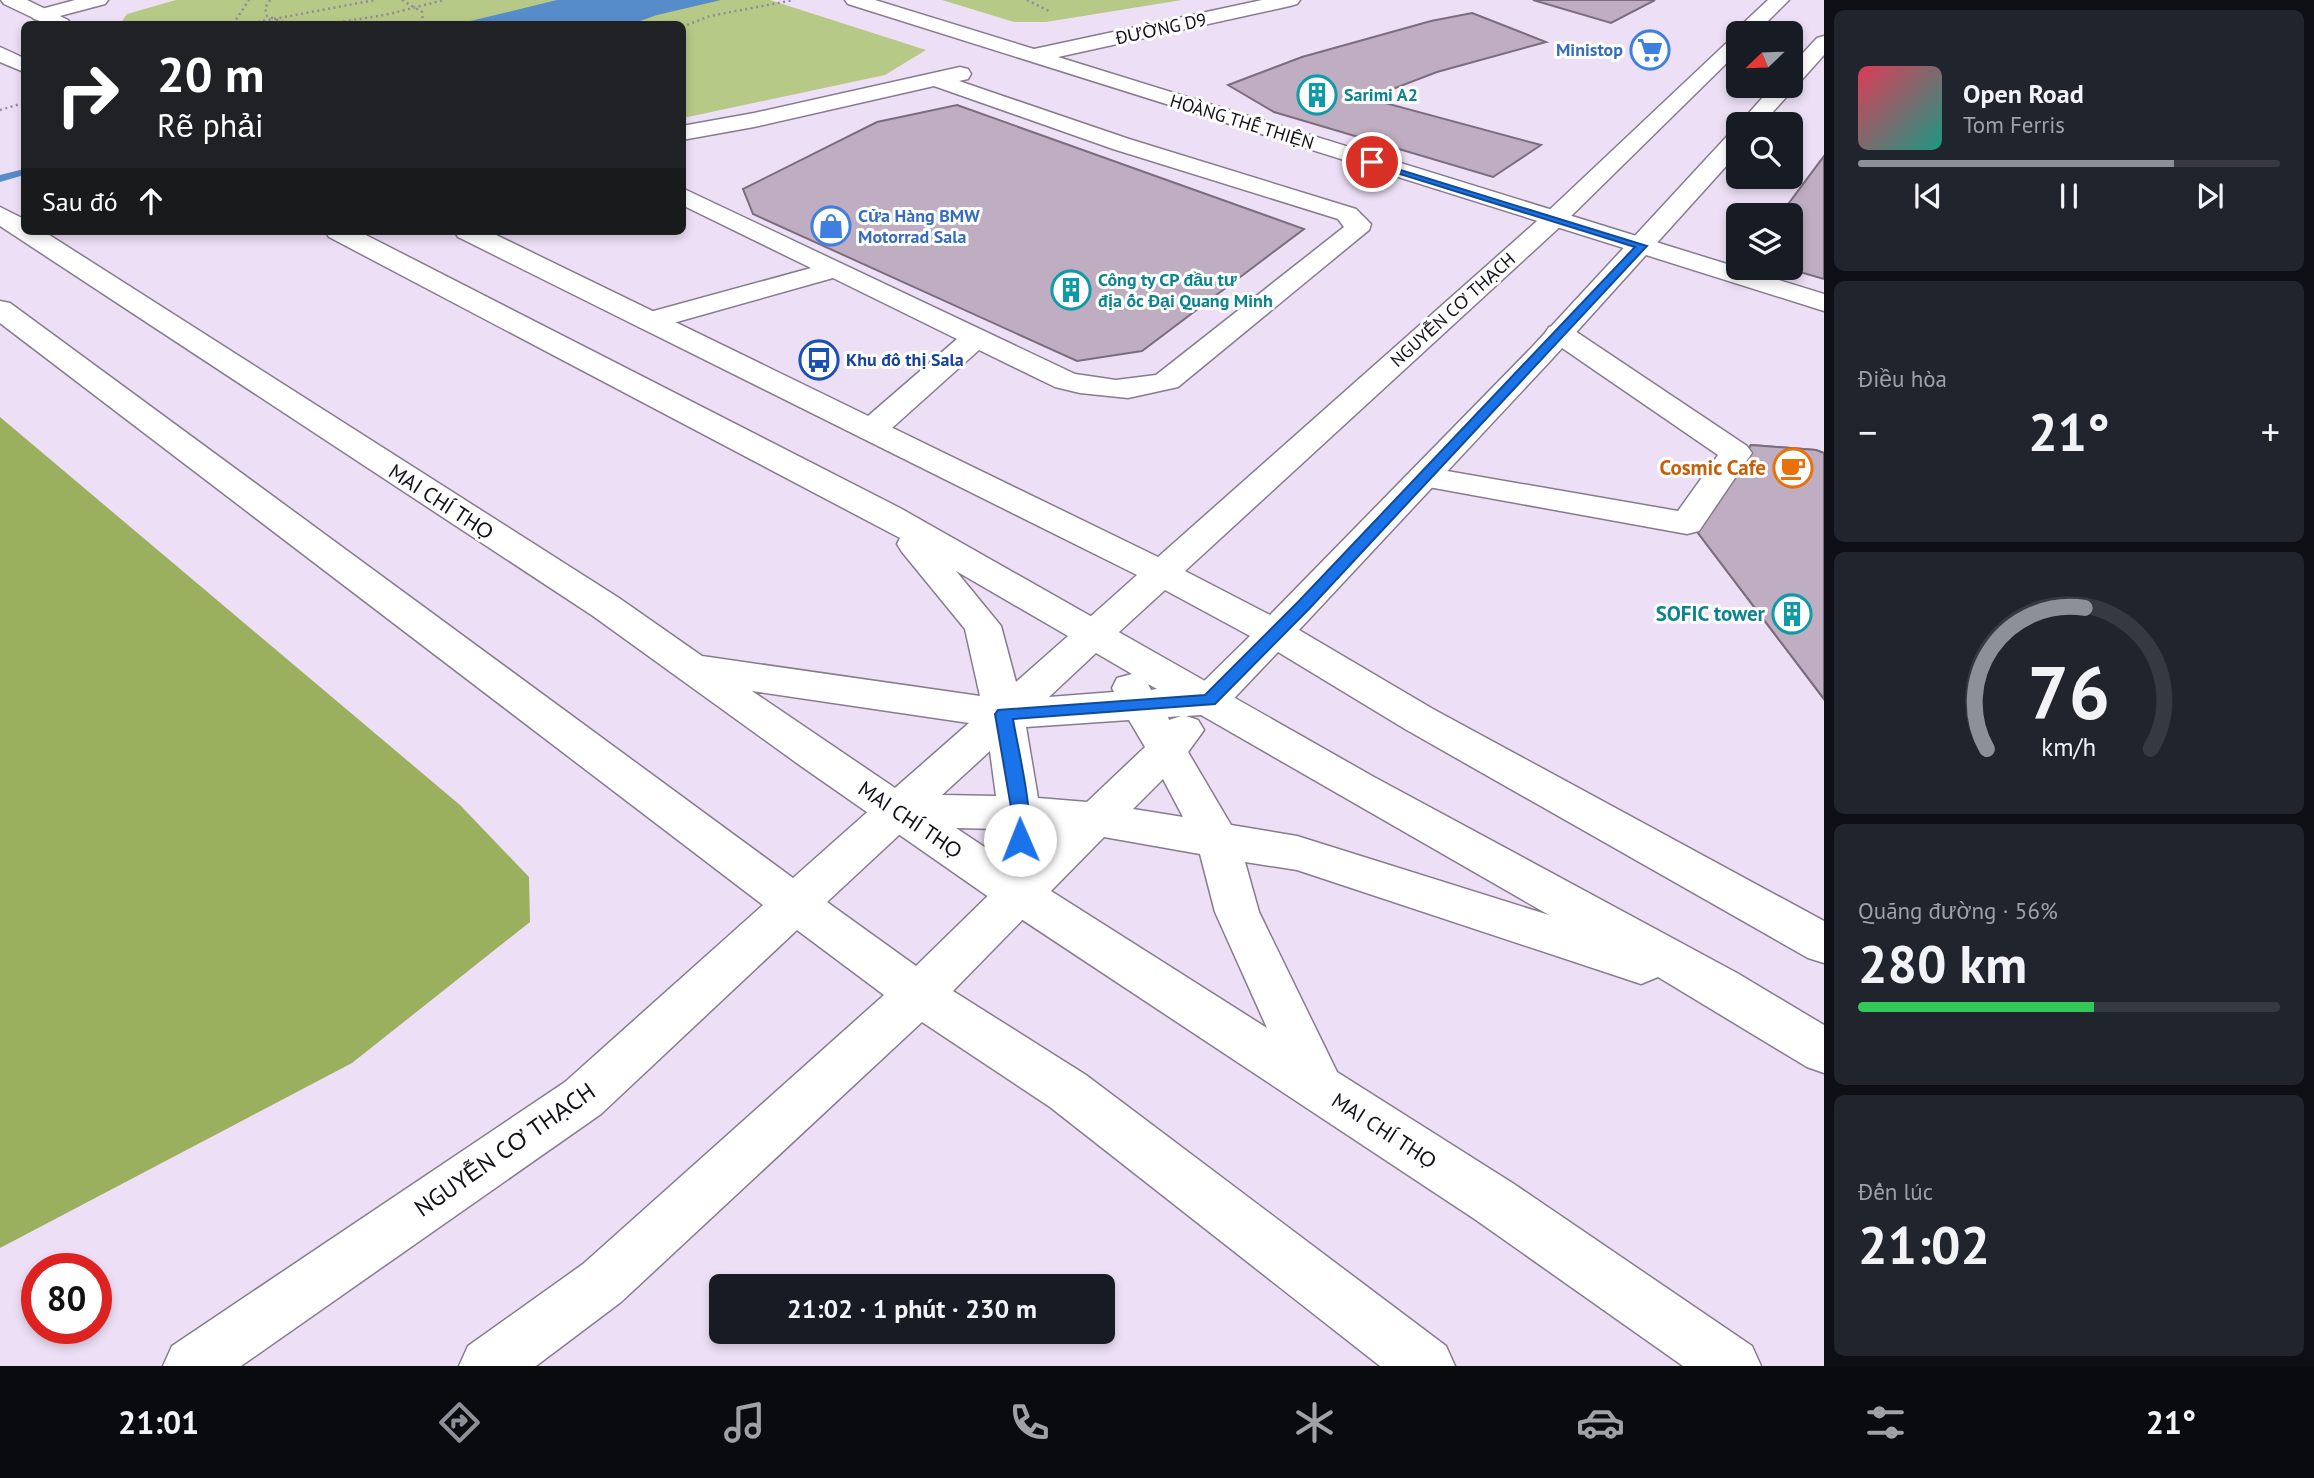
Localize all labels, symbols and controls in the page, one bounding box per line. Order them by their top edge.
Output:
street label: ĐƯỜNG D9 [1112,8,1208,50]
north arrow [1726,21,1802,98]
map controls [1726,21,1803,280]
supermarket icon: Ministop [1629,29,1671,71]
place label: Ministop [1556,38,1623,61]
text: 20 m [157,42,264,106]
icon: right [42,49,133,140]
building icon: Sarimi A2 [1296,74,1338,116]
text: Open Road [1963,77,2084,110]
place label: Sarimi A2 [1344,83,1418,106]
street label: HOÀNG THẾ THIỆN [1167,89,1317,154]
text: Rẽ phải [157,104,264,146]
text: Tom Ferris [1963,110,2065,139]
button: search [1726,112,1803,189]
pin [1342,132,1402,192]
icon: arrive [1353,143,1391,181]
icon: previous [1909,177,1947,215]
icon: pause [2050,177,2088,215]
icon: next [2191,177,2229,215]
icon: ahead [132,182,170,220]
text: Sau đó [42,185,118,218]
button: layers [1726,203,1803,280]
place label: Cửa Hàng BMW Motorrad Sala [858,204,980,248]
shop icon: Cửa Hàng BMW Motorrad Sala [810,205,852,247]
street label: NGUYỄN CƠ THẠCH [1385,247,1520,372]
place label: Công ty CP đầu tư địa ốc Đại Quang Minh [1098,268,1273,312]
building icon: Công ty CP đầu tư địa ốc Đại Quang Minh [1050,269,1092,311]
bus stop icon: Khu đô thị Sala [798,339,840,381]
place label: Khu đô thị Sala [846,348,964,371]
text: Điều hòa [1858,364,1947,393]
text: 21° [2028,398,2110,465]
text: − [1858,407,1877,456]
text: + [2261,407,2280,456]
cafe icon: Cosmic Cafe [1772,447,1814,489]
place label: Cosmic Cafe [1659,454,1766,481]
street label: MAI CHÍ THỌ [384,458,499,546]
building icon: SOFIC tower [1771,593,1813,635]
place label: SOFIC tower [1656,600,1766,627]
text: 76 [2028,645,2110,739]
text: km/h [2042,731,2096,763]
street label: MAI CHÍ THỌ [853,775,968,864]
position arrow [983,803,1057,877]
text: Quãng đường · 56% [1858,896,2058,925]
text: 280 km [1858,930,2027,997]
street label: NGUYỄN CƠ THẠCH [408,1076,601,1224]
street label: MAI CHÍ THỌ [1327,1087,1442,1175]
text: Đến lúc [1858,1177,1933,1206]
text: 21:02 [1858,1211,1990,1278]
speed limit sign: 80 [21,1253,112,1344]
text: 21:02 · 1 phút · 230 m [787,1292,1037,1325]
icon: directions [435,1398,484,1447]
icon: music [720,1398,769,1447]
icon: phone [1005,1398,1054,1447]
icon: climate [1290,1398,1339,1447]
icon: car [1576,1398,1625,1447]
icon: filters [1861,1398,1910,1447]
text: 21:01 [118,1401,199,1443]
text: 21° [2146,1401,2196,1443]

